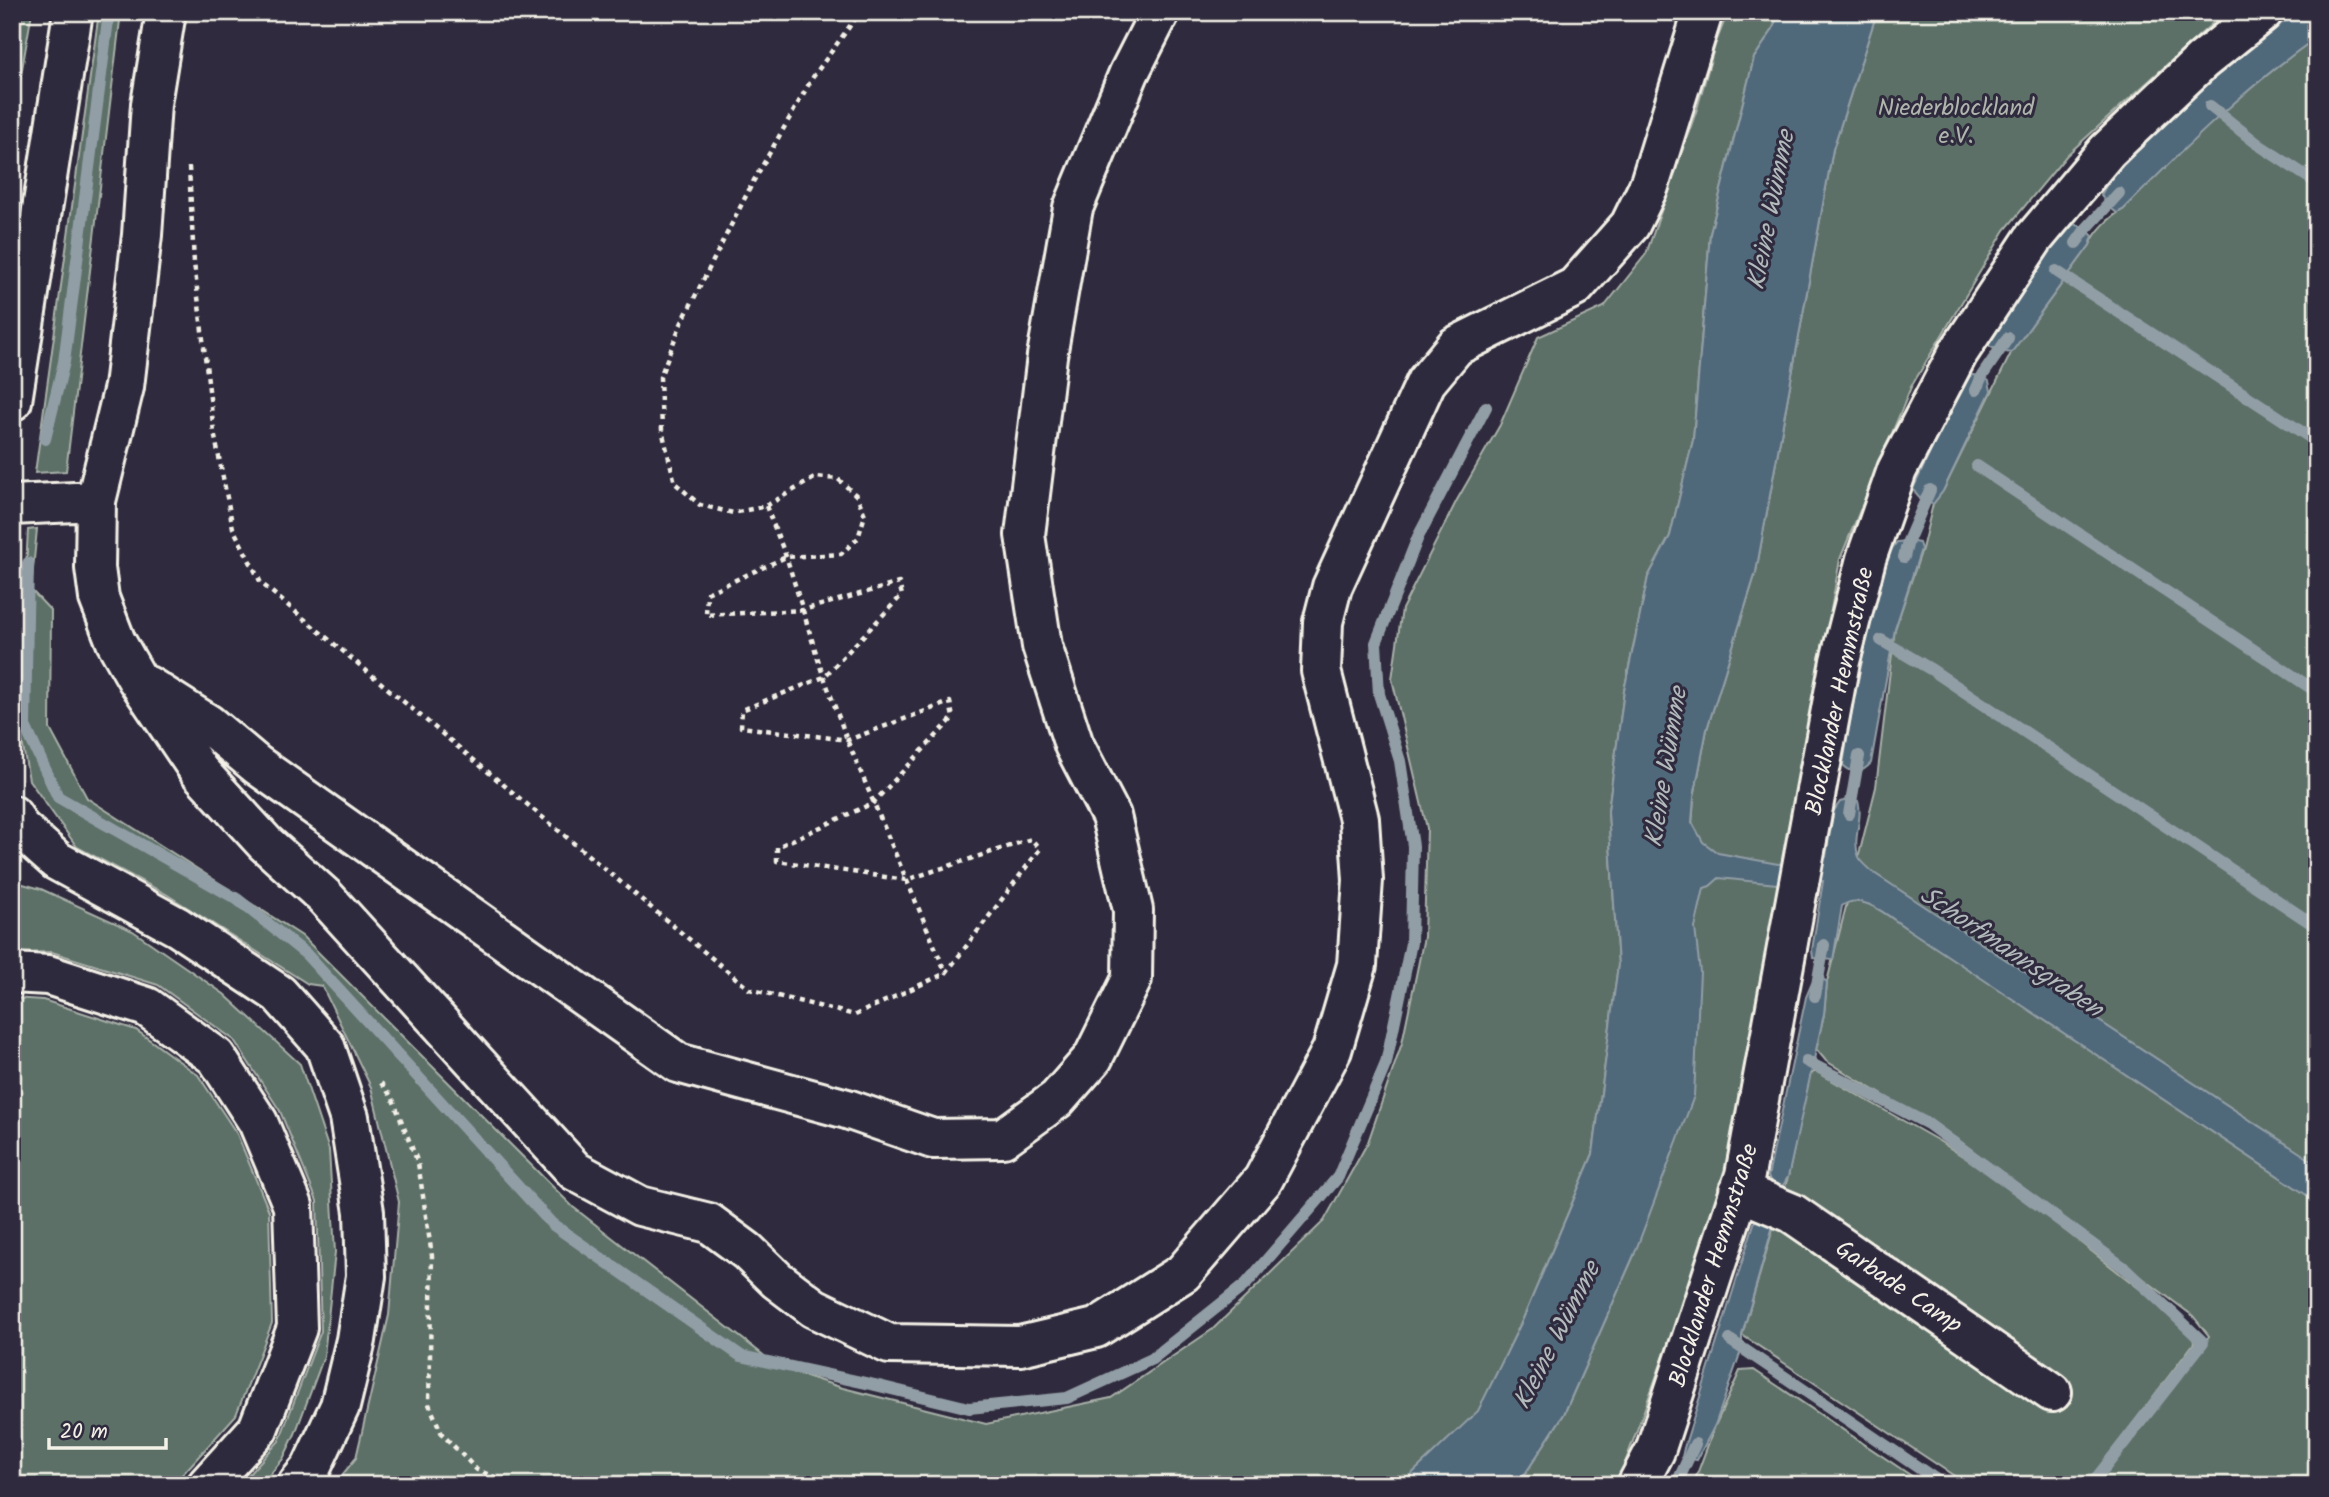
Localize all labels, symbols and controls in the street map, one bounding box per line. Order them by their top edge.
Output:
park label: Niederblockland e.V. [1878,89,2035,156]
water label: Kleine Wümme [1736,125,1808,294]
street label: Blocklander Hemmstraße [1795,563,1886,819]
water label: Kleine Wümme [1634,682,1701,850]
water label: Schorfmannsgraben [1911,876,2113,1031]
street label: Blocklander Hemmstraße [1659,1139,1770,1392]
street label: Garbade Camp [1827,1230,1970,1345]
water label: Kleine Wümme [1502,1252,1614,1417]
scale bar [49,1406,166,1450]
text: 20 m [60,1416,108,1449]

